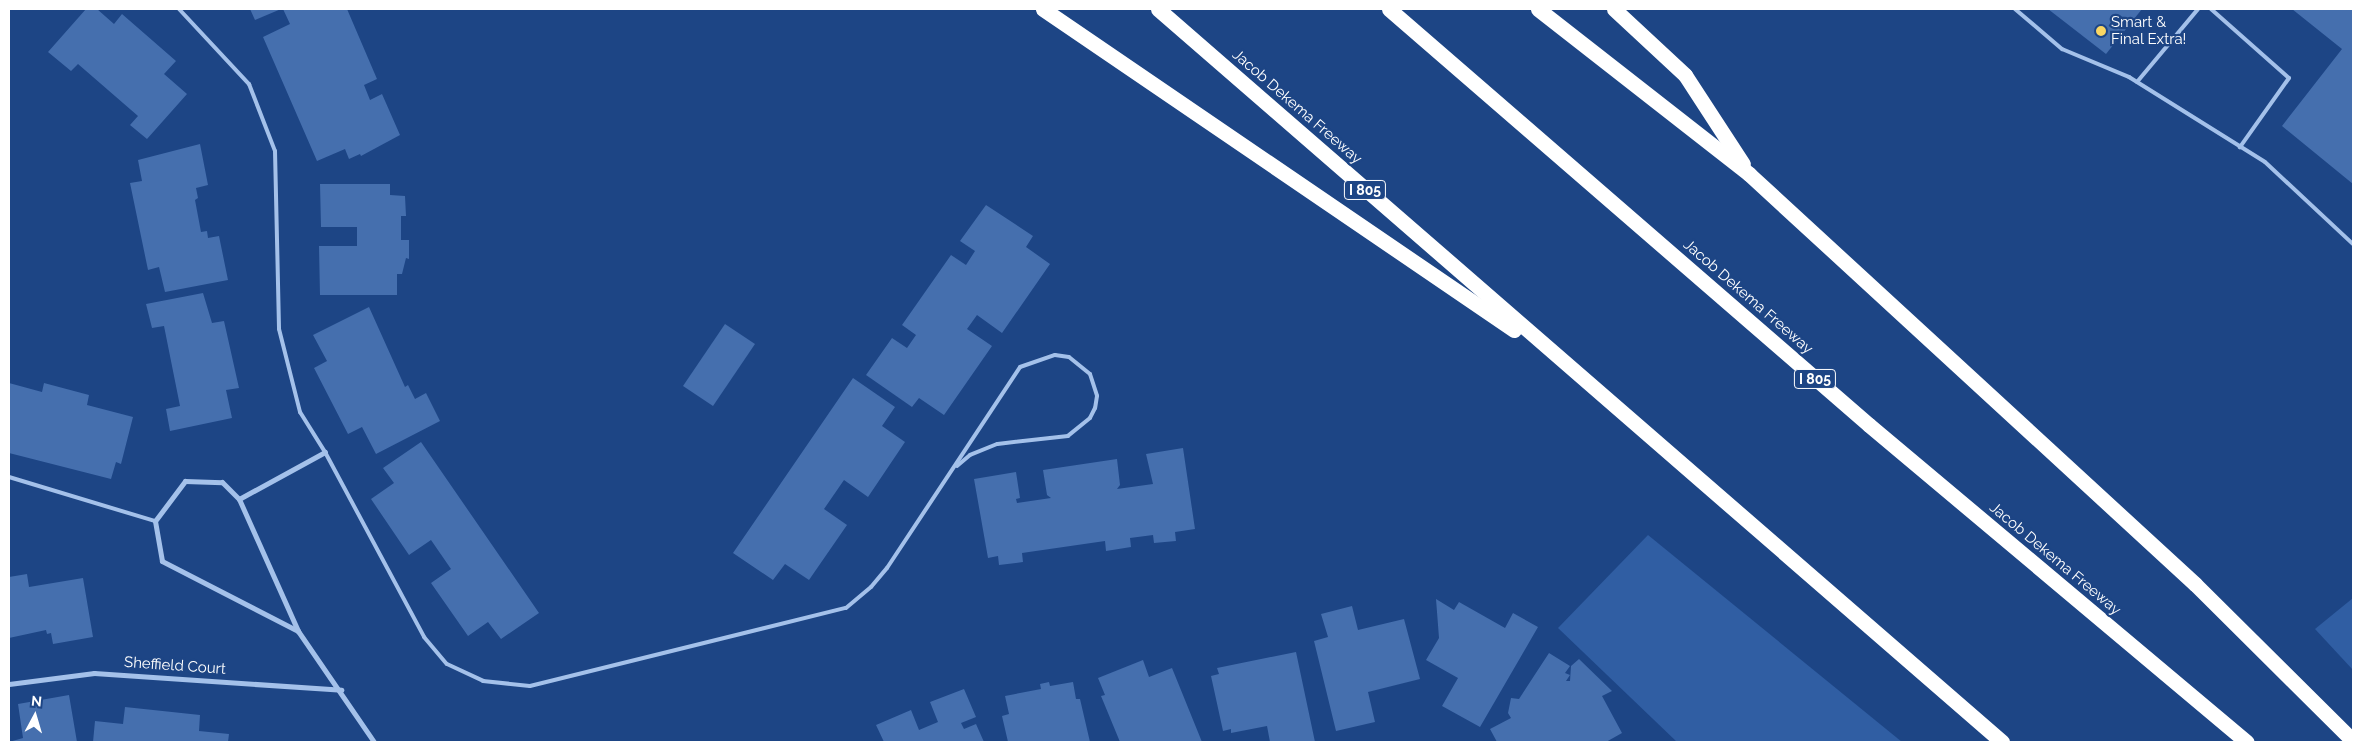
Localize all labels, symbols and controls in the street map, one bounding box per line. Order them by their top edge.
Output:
place label: Smart & Final Extra! [2111,13,2187,48]
marker: Smart & Final Extra! [2095,25,2107,37]
street label: Jacob Dekema Freeway [1229,46,1365,168]
road number: I 805 [1344,178,1386,202]
street label: Jacob Dekema Freeway [1680,236,1816,358]
road number: I 805 [1794,368,1836,390]
street label: Jacob Dekema Freeway [1986,499,2124,619]
street label: Sheffield Court [123,653,227,679]
north arrow [10,691,60,741]
text: N [30,693,43,710]

